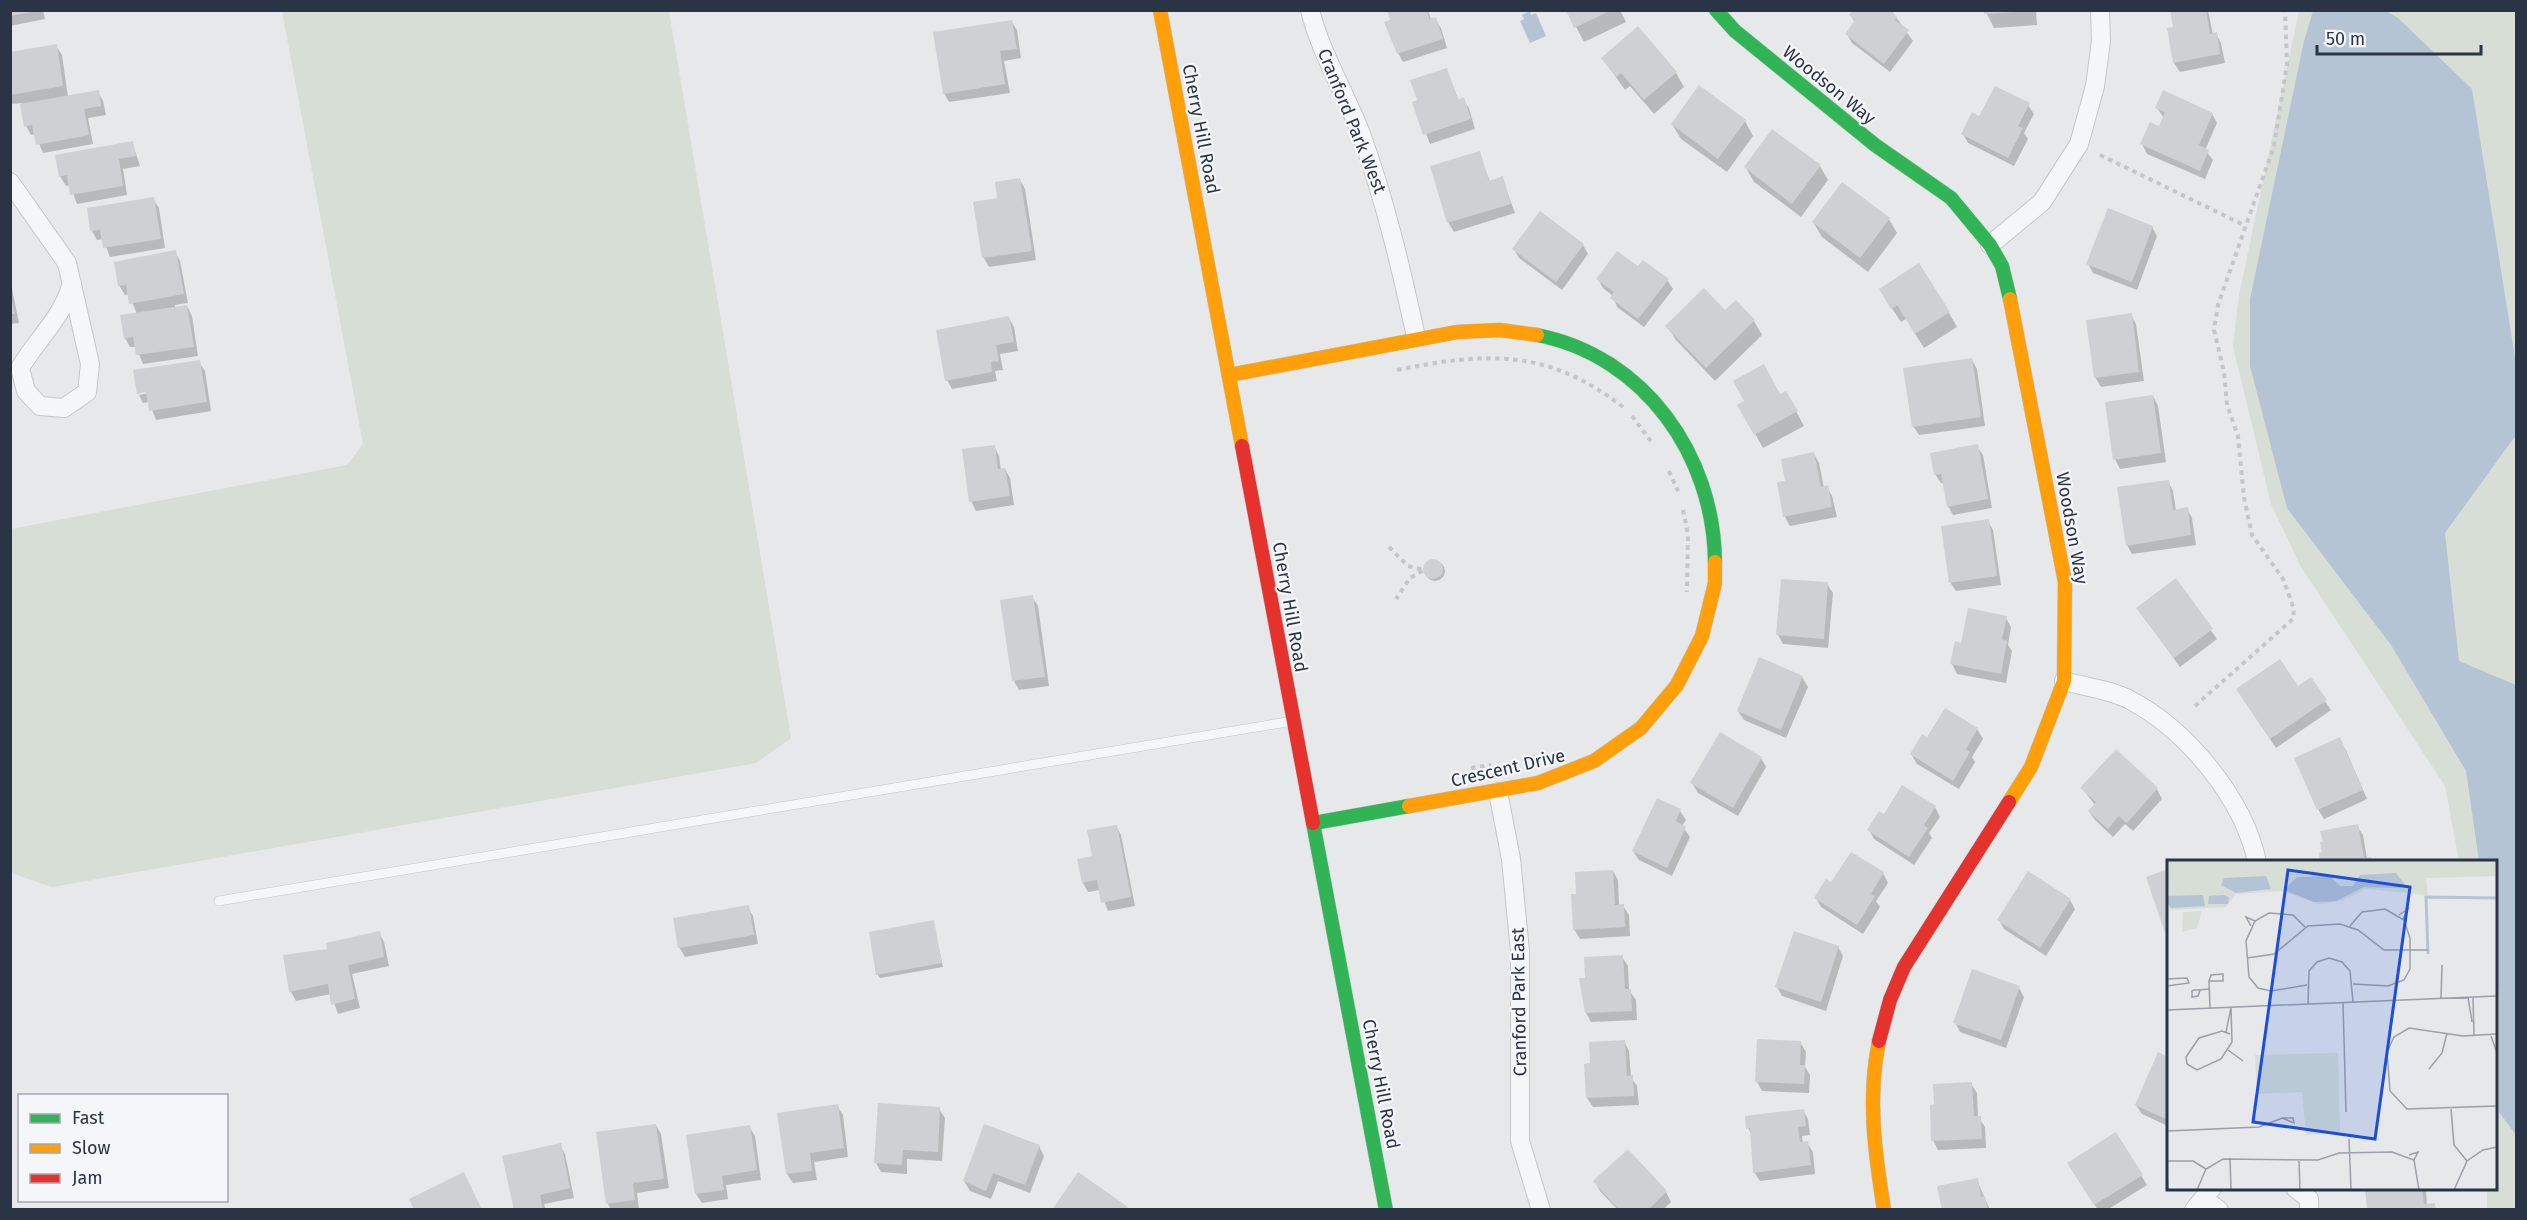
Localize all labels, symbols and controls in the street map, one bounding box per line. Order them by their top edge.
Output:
scale bar [2317,18,2480,56]
text: 50 m [2326,28,2365,50]
street label: Woodson Way [1778,41,1880,129]
street label: Cranford Park West [1313,45,1391,197]
street label: Cherry Hill Road [1178,62,1224,196]
street label: Woodson Way [2051,470,2093,586]
street label: Cherry Hill Road [1268,540,1312,674]
street label: Crescent Drive [1449,744,1567,792]
inset map [2167,860,2497,1190]
street label: Cranford Park East [1507,927,1531,1077]
street label: Cherry Hill Road [1358,1017,1404,1151]
legend [18,1094,228,1202]
text: Fast [72,1107,105,1129]
text: Slow [72,1137,111,1159]
text: Jam [72,1167,103,1189]

